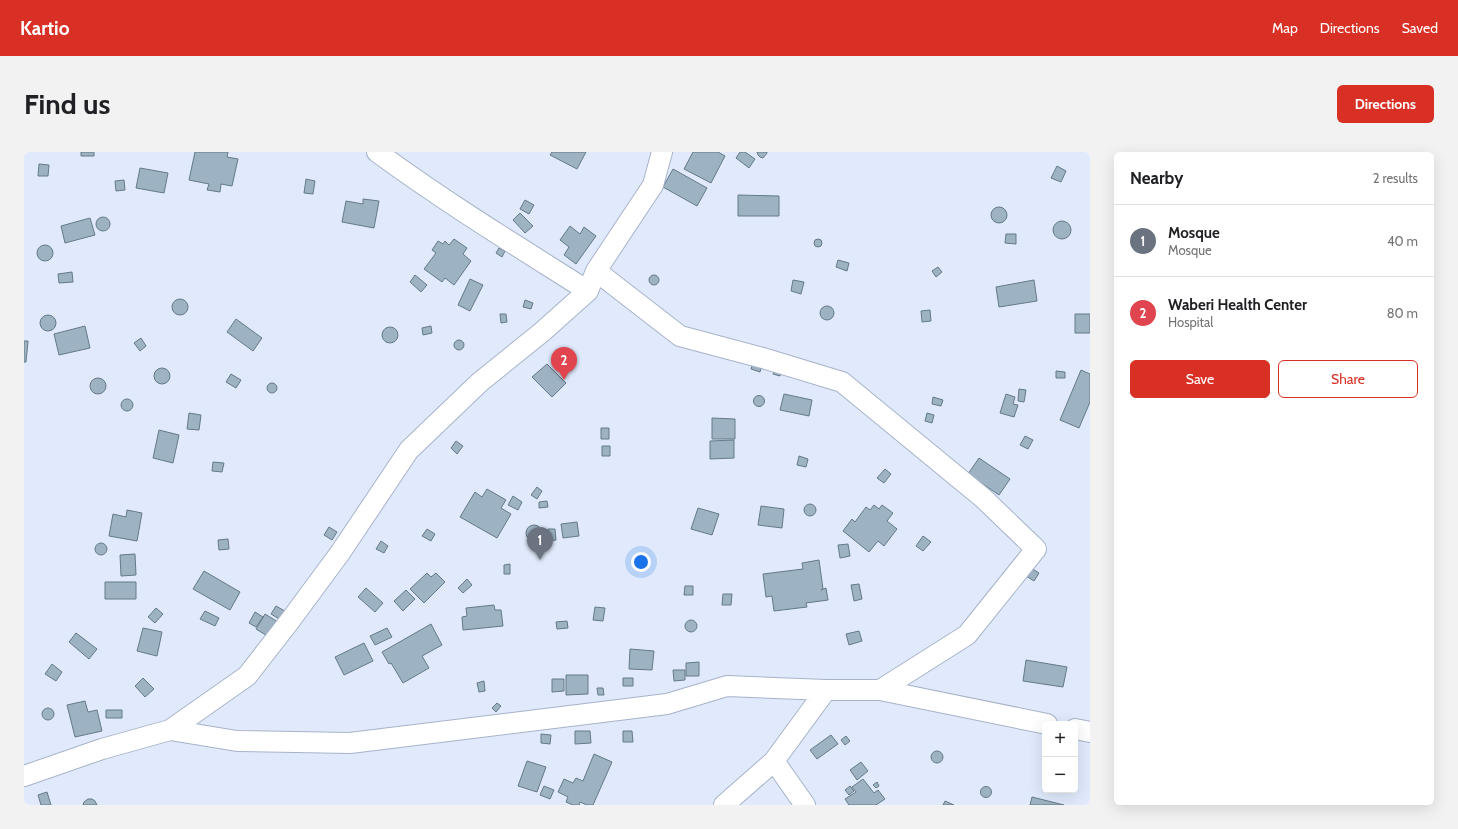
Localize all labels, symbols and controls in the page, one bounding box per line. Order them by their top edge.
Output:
text: Kartio [20,17,69,40]
text: Map [1272,19,1298,37]
text: Directions [1320,19,1380,37]
text: Saved [1402,19,1438,37]
button: Directions [1337,85,1434,123]
text: Find us [24,87,110,121]
text: Nearby [1130,168,1183,188]
text: 2 results [1373,170,1418,186]
text: Mosque [1168,224,1220,242]
text: 1 [1141,233,1145,249]
text: 40 m [1387,233,1418,249]
text: Mosque [1168,242,1212,258]
text: Waberi Health Center [1168,296,1307,314]
text: 2 [1140,305,1146,321]
text: 80 m [1387,305,1418,321]
text: Hospital [1168,314,1213,330]
pin: 2 [551,347,577,380]
button: Save [1130,360,1270,398]
button: Share [1278,360,1418,398]
pin: 1 [527,527,553,560]
your location [631,552,651,572]
map controls [1042,721,1078,793]
button: + [1042,721,1078,757]
button: − [1042,757,1078,793]

